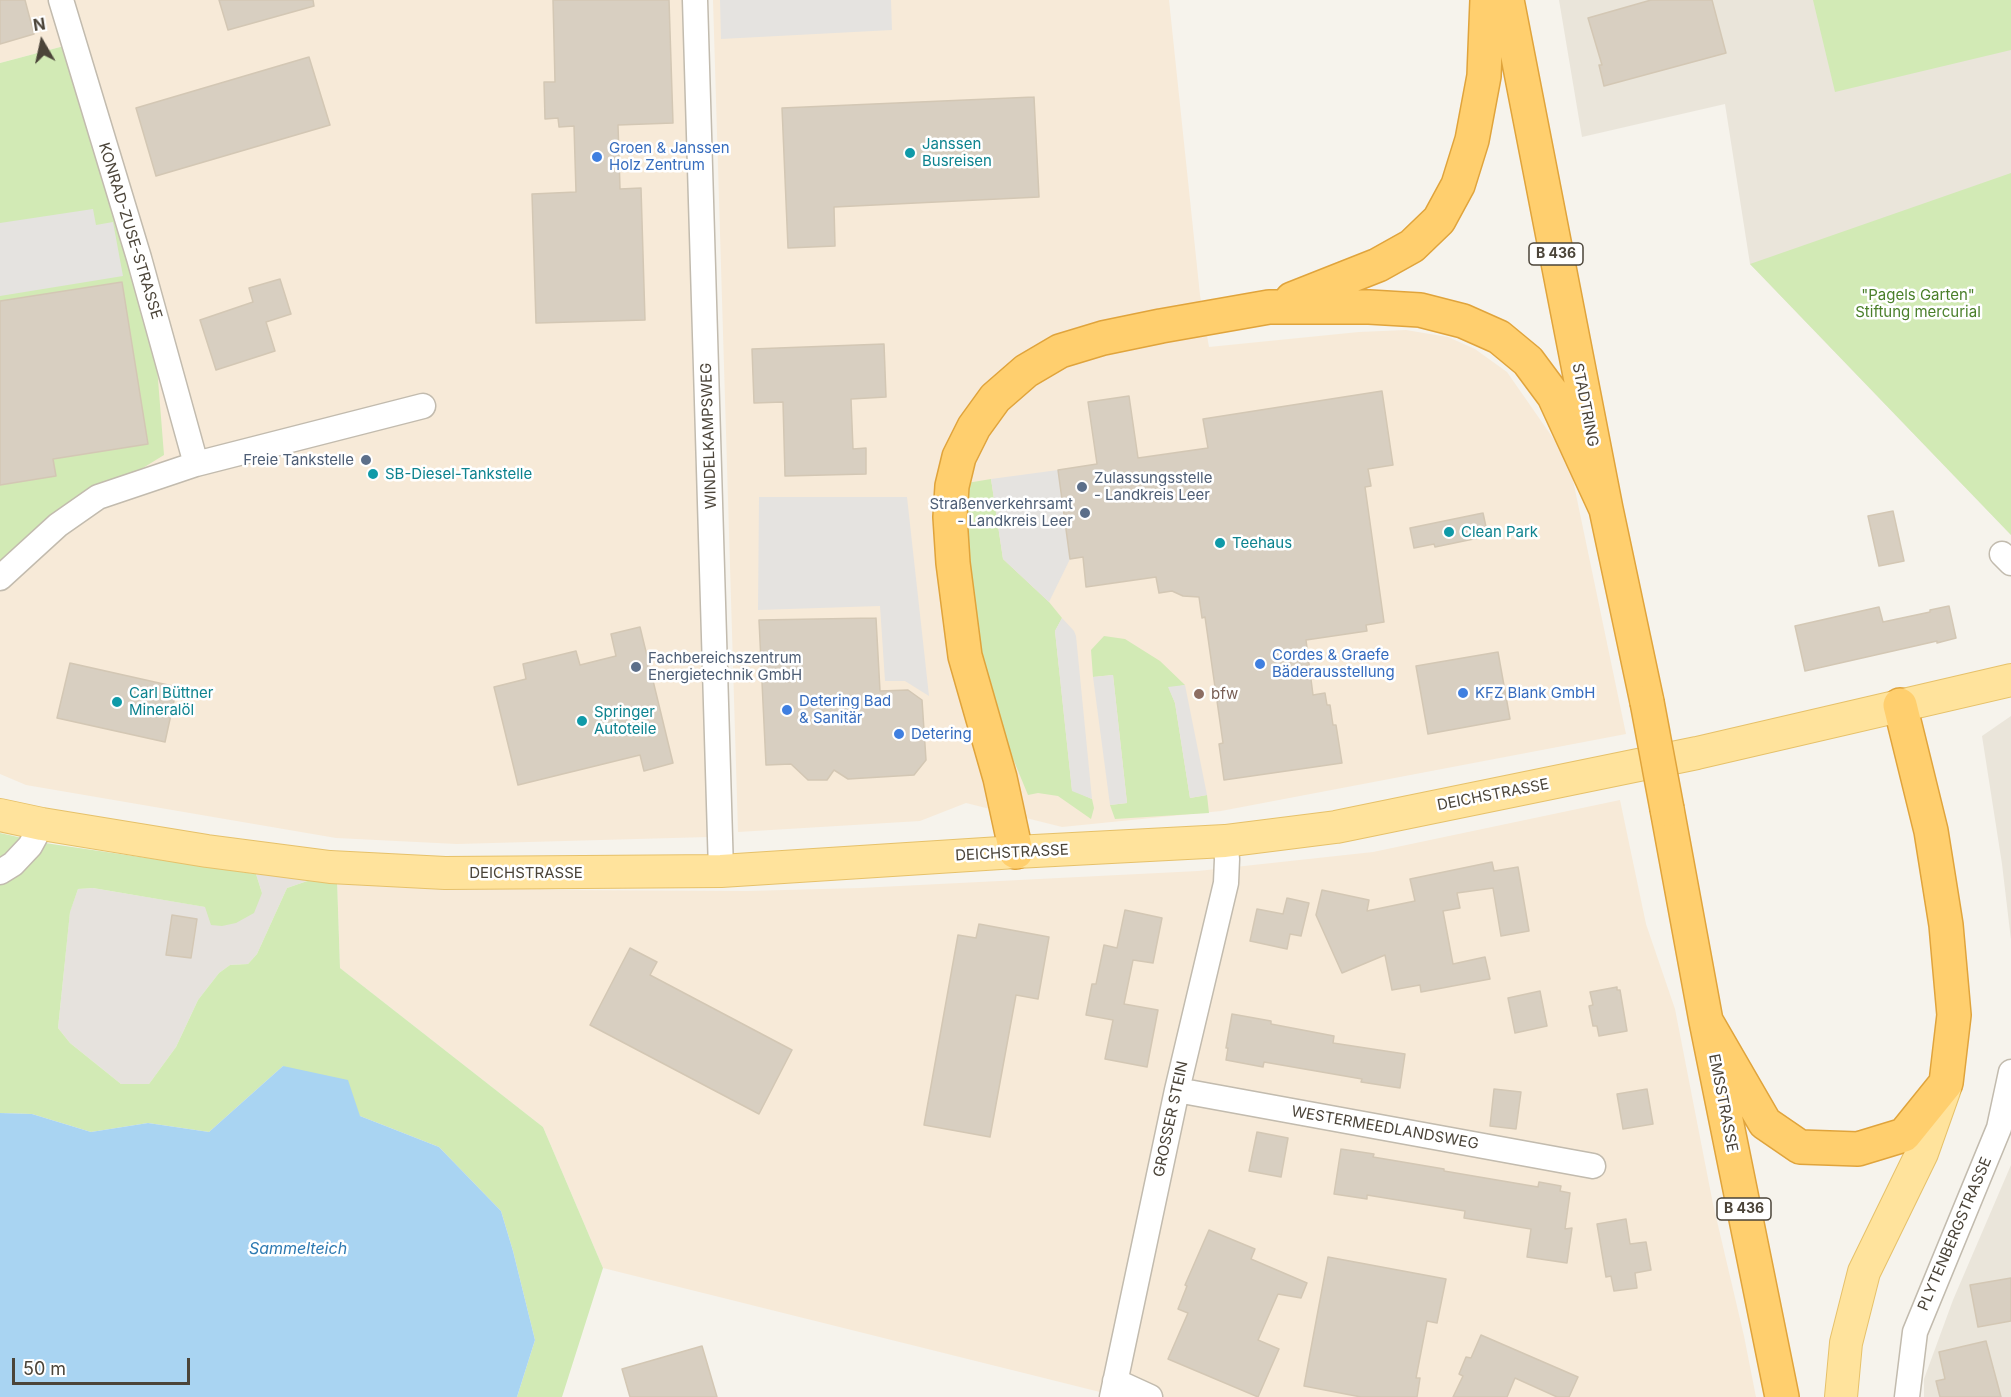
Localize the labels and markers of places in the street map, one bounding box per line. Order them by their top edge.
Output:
place label: Janssen Busreisen [922,135,992,170]
place label: Groen & Janssen Holz Zentrum [609,139,730,174]
marker: Janssen Busreisen [903,146,917,160]
marker: Groen & Janssen Holz Zentrum [590,150,604,164]
place label: Freie Tankstelle [243,451,354,469]
marker: Freie Tankstelle [359,453,373,467]
place label: SB-Diesel-Tankstelle [385,465,532,483]
marker: SB-Diesel-Tankstelle [366,467,380,481]
place label: Zulassungsstelle - Landkreis Leer [1094,469,1212,504]
marker: Zulassungsstelle - Landkreis Leer [1075,480,1089,494]
place label: Straßenverkehrsamt - Landkreis Leer [929,495,1073,530]
marker: Straßenverkehrsamt - Landkreis Leer [1078,506,1092,520]
place label: Clean Park [1461,523,1538,541]
marker: Clean Park [1442,525,1456,539]
place label: Teehaus [1232,534,1292,552]
marker: Teehaus [1213,536,1227,550]
place label: Cordes & Graefe Bäderausstellung [1272,646,1395,681]
place label: Fachbereichszentrum Energietechnik GmbH [648,649,802,684]
marker: Cordes & Graefe Bäderausstellung [1253,657,1267,671]
marker: Fachbereichszentrum Energietechnik GmbH [629,660,643,674]
place label: Carl Büttner Mineralöl [129,684,213,719]
place label: KFZ Blank GmbH [1475,684,1595,702]
place label: bfw [1211,685,1238,703]
marker: KFZ Blank GmbH [1456,686,1470,700]
marker: bfw [1192,687,1206,701]
place label: Detering Bad & Sanitär [799,692,891,727]
marker: Carl Büttner Mineralöl [110,695,124,709]
place label: Springer Autoteile [594,703,656,738]
marker: Detering Bad & Sanitär [780,703,794,717]
marker: Springer Autoteile [575,714,589,728]
place label: Detering [911,725,972,743]
marker: Detering [892,727,906,741]

